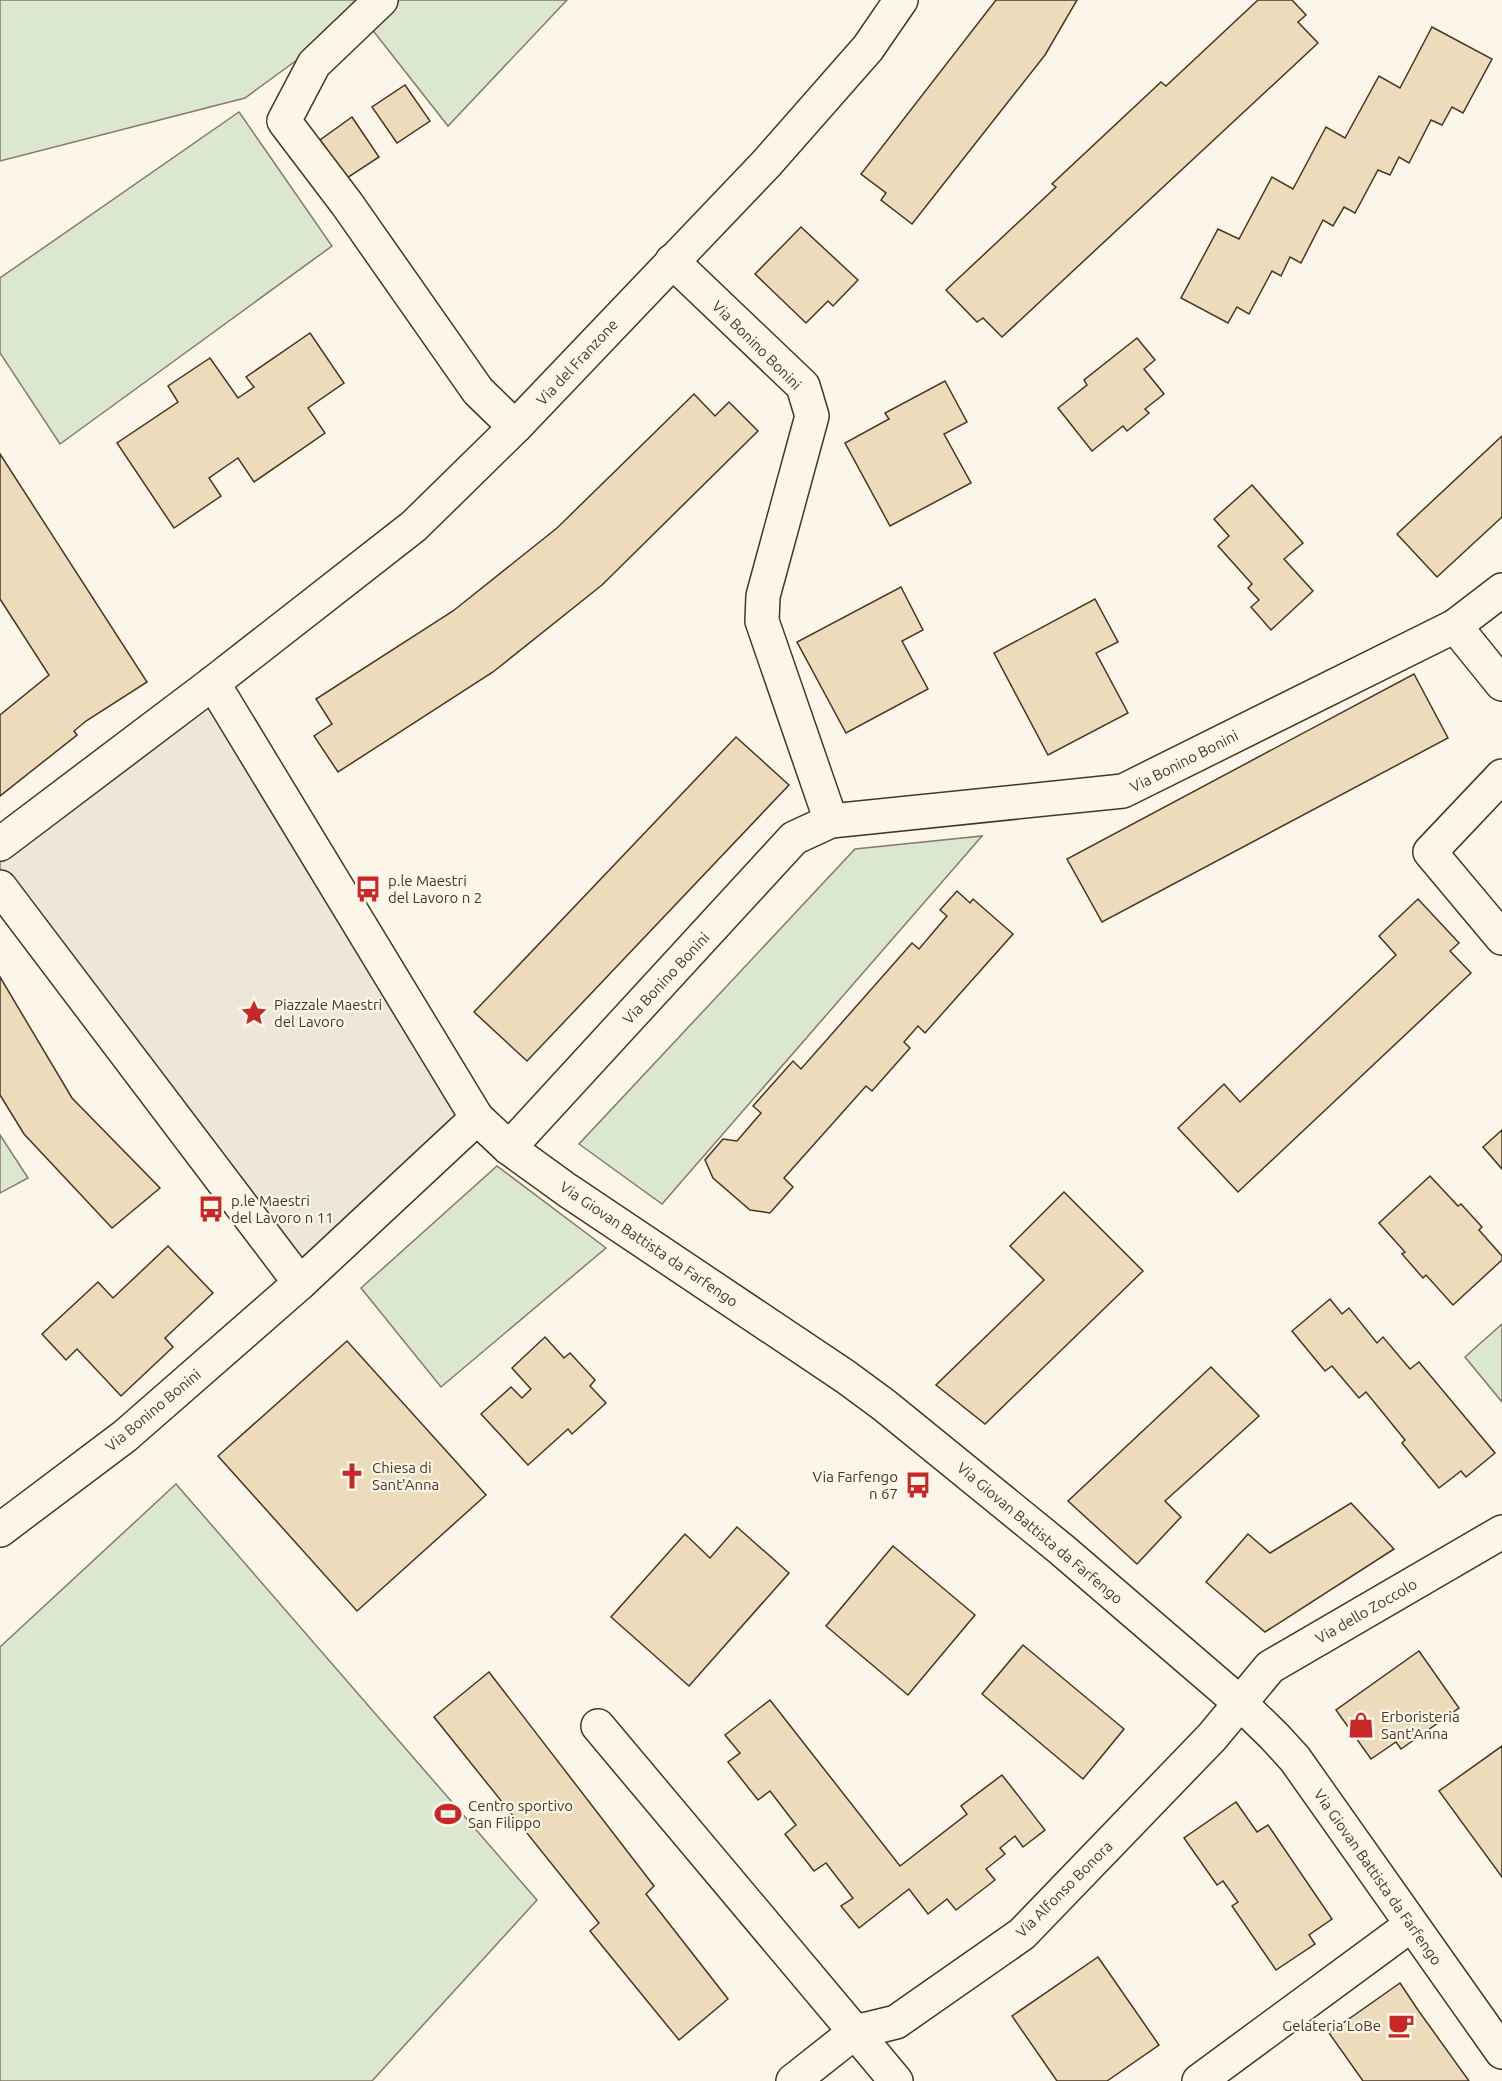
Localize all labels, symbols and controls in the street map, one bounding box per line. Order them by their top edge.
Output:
street label: Via Bonino Bonini [709,297,805,393]
street label: Via del Franzone [533,316,621,408]
street label: Via Bonino Bonini [1127,726,1241,796]
place label: p.le Maestri del Lavoro n 2 [388,872,482,906]
bus stop icon: p.le Maestri del Lavoro n 2 [353,874,383,904]
street label: Via Bonino Bonini [619,929,713,1027]
place label: Piazzale Maestri del Lavoro [274,996,382,1030]
place icon: Piazzale Maestri del Lavoro [239,998,269,1028]
street label: Via Giovan Battista da Farfengo [557,1178,741,1310]
place label: p.le Maestri del Lavoro n 11 [231,1192,334,1226]
bus stop icon: p.le Maestri del Lavoro n 11 [196,1194,226,1224]
street label: Via Bonino Bonini [102,1365,204,1455]
place label: Chiesa di Sant'Anna [372,1459,439,1493]
street label: Via Giovan Battista da Farfengo [954,1459,1126,1607]
church icon: Chiesa di Sant'Anna [337,1461,367,1491]
place label: Via Farfengo n 67 [813,1468,898,1502]
bus stop icon: Via Farfengo n 67 [903,1470,933,1500]
street label: Via dello Zoccolo [1312,1575,1420,1647]
place label: Erboristeria Sant'Anna [1381,1708,1460,1742]
shop icon: Erboristeria Sant'Anna [1346,1710,1376,1740]
street label: Via Giovan Battista da Farfengo [1311,1786,1445,1968]
place label: Centro sportivo San Filippo [468,1797,573,1831]
sports icon: Centro sportivo San Filippo [433,1799,463,1829]
street label: Via Alfonso Bonora [1012,1837,1116,1941]
cafe icon: Gelateria LoBe [1386,2010,1416,2040]
place label: Gelateria LoBe [1282,2017,1381,2034]

